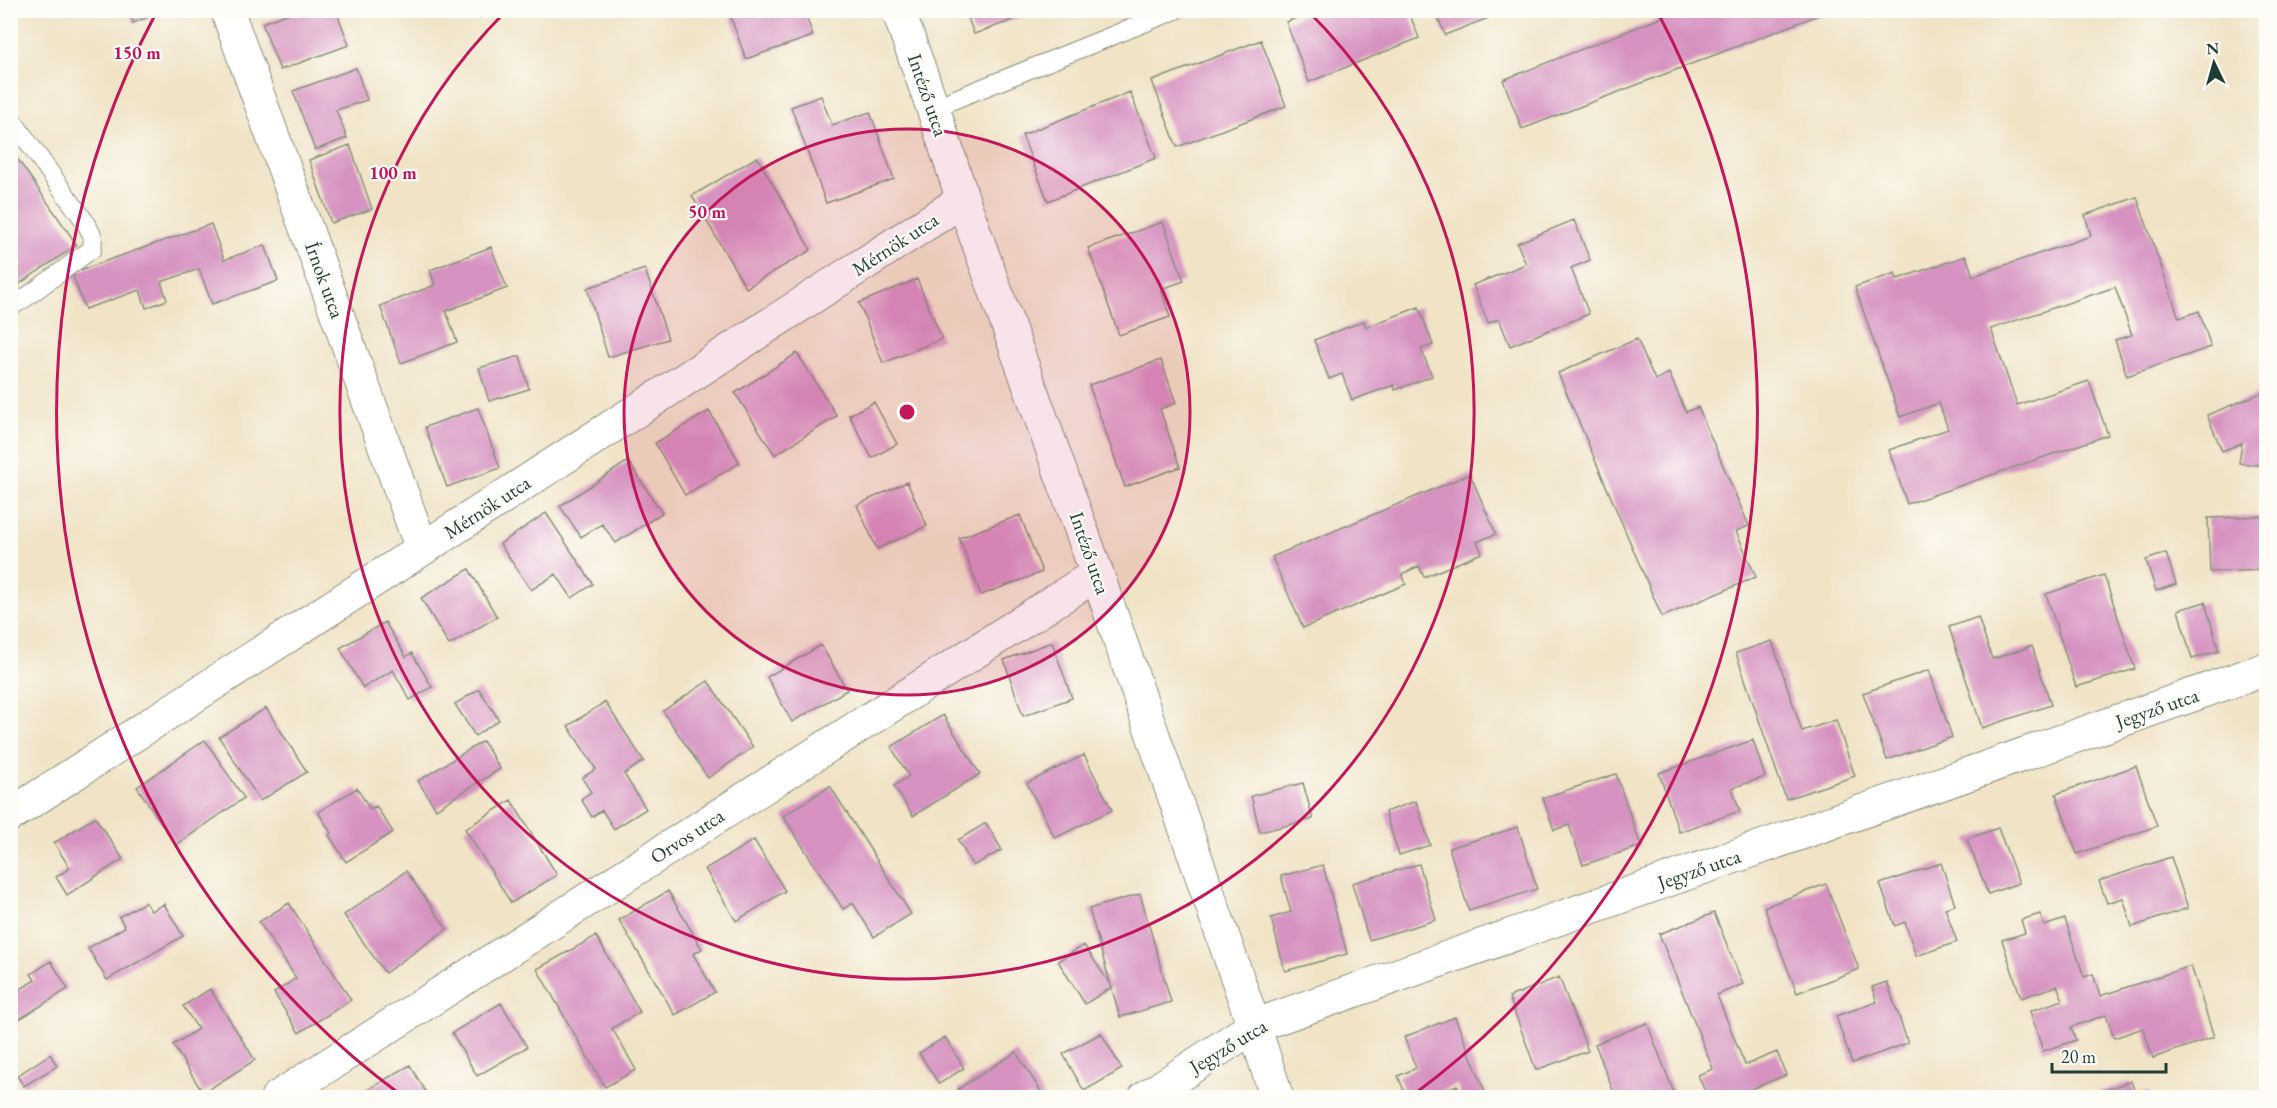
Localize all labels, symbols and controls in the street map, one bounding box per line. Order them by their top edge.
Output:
north arrow [2184,33,2244,93]
text: N [2205,38,2220,60]
text: 150 m [113,41,161,64]
street label: Intéző utca [902,50,954,140]
text: 100 m [369,161,417,184]
text: 50 m [688,200,726,223]
street label: Mérnök utca [847,206,943,282]
street label: Írnok utca [299,238,351,322]
centre of rings [897,402,917,422]
street label: Mérnök utca [439,469,535,545]
street label: Intéző utca [1064,508,1116,598]
street label: Jegyző utca [2110,682,2202,735]
street label: Orvos utca [645,802,729,870]
street label: Jegyző utca [1652,843,1744,896]
street label: Jegyző utca [1183,1013,1272,1080]
scale bar [2052,1036,2166,1074]
text: 20 m [2061,1045,2096,1068]

